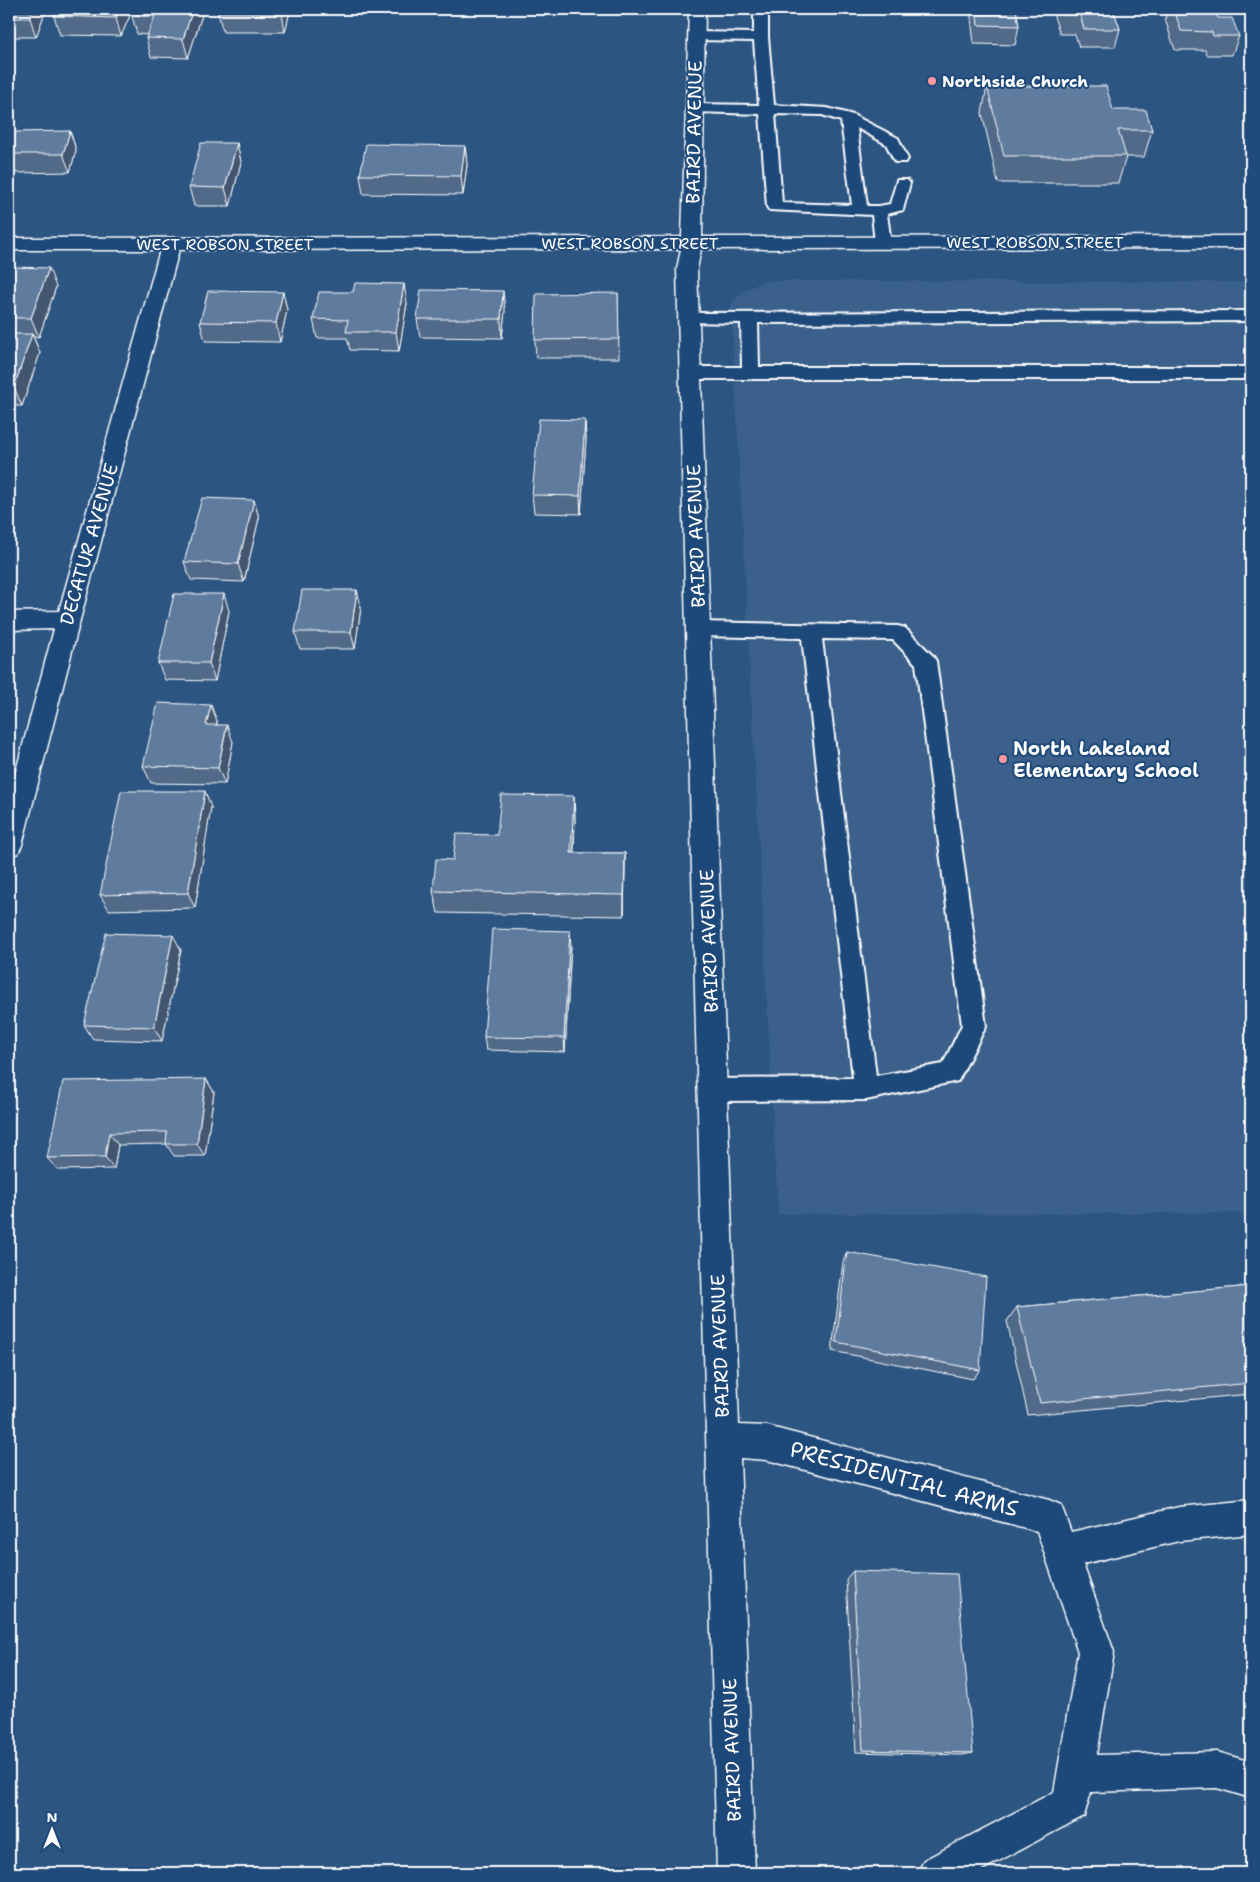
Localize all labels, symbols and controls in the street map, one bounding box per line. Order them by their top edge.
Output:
street label: BAIRD AVENUE [680,60,708,204]
place label: Northside Church [942,71,1088,92]
marker: Northside Church [926,75,938,87]
street label: WEST ROBSON STREET [946,232,1124,253]
street label: WEST ROBSON STREET [541,233,719,254]
street label: WEST ROBSON STREET [136,234,314,255]
street label: DECATUR AVENUE [54,460,124,628]
street label: BAIRD AVENUE [681,464,711,608]
place label: North Lakeland Elementary School [1013,736,1199,783]
marker: North Lakeland Elementary School [997,753,1009,765]
street label: BAIRD AVENUE [694,869,724,1013]
street label: BAIRD AVENUE [705,1274,735,1418]
street label: PRESIDENTIAL ARMS [787,1435,1021,1523]
street label: BAIRD AVENUE [717,1678,747,1822]
north arrow [28,1804,78,1854]
text: N [46,1808,58,1826]

